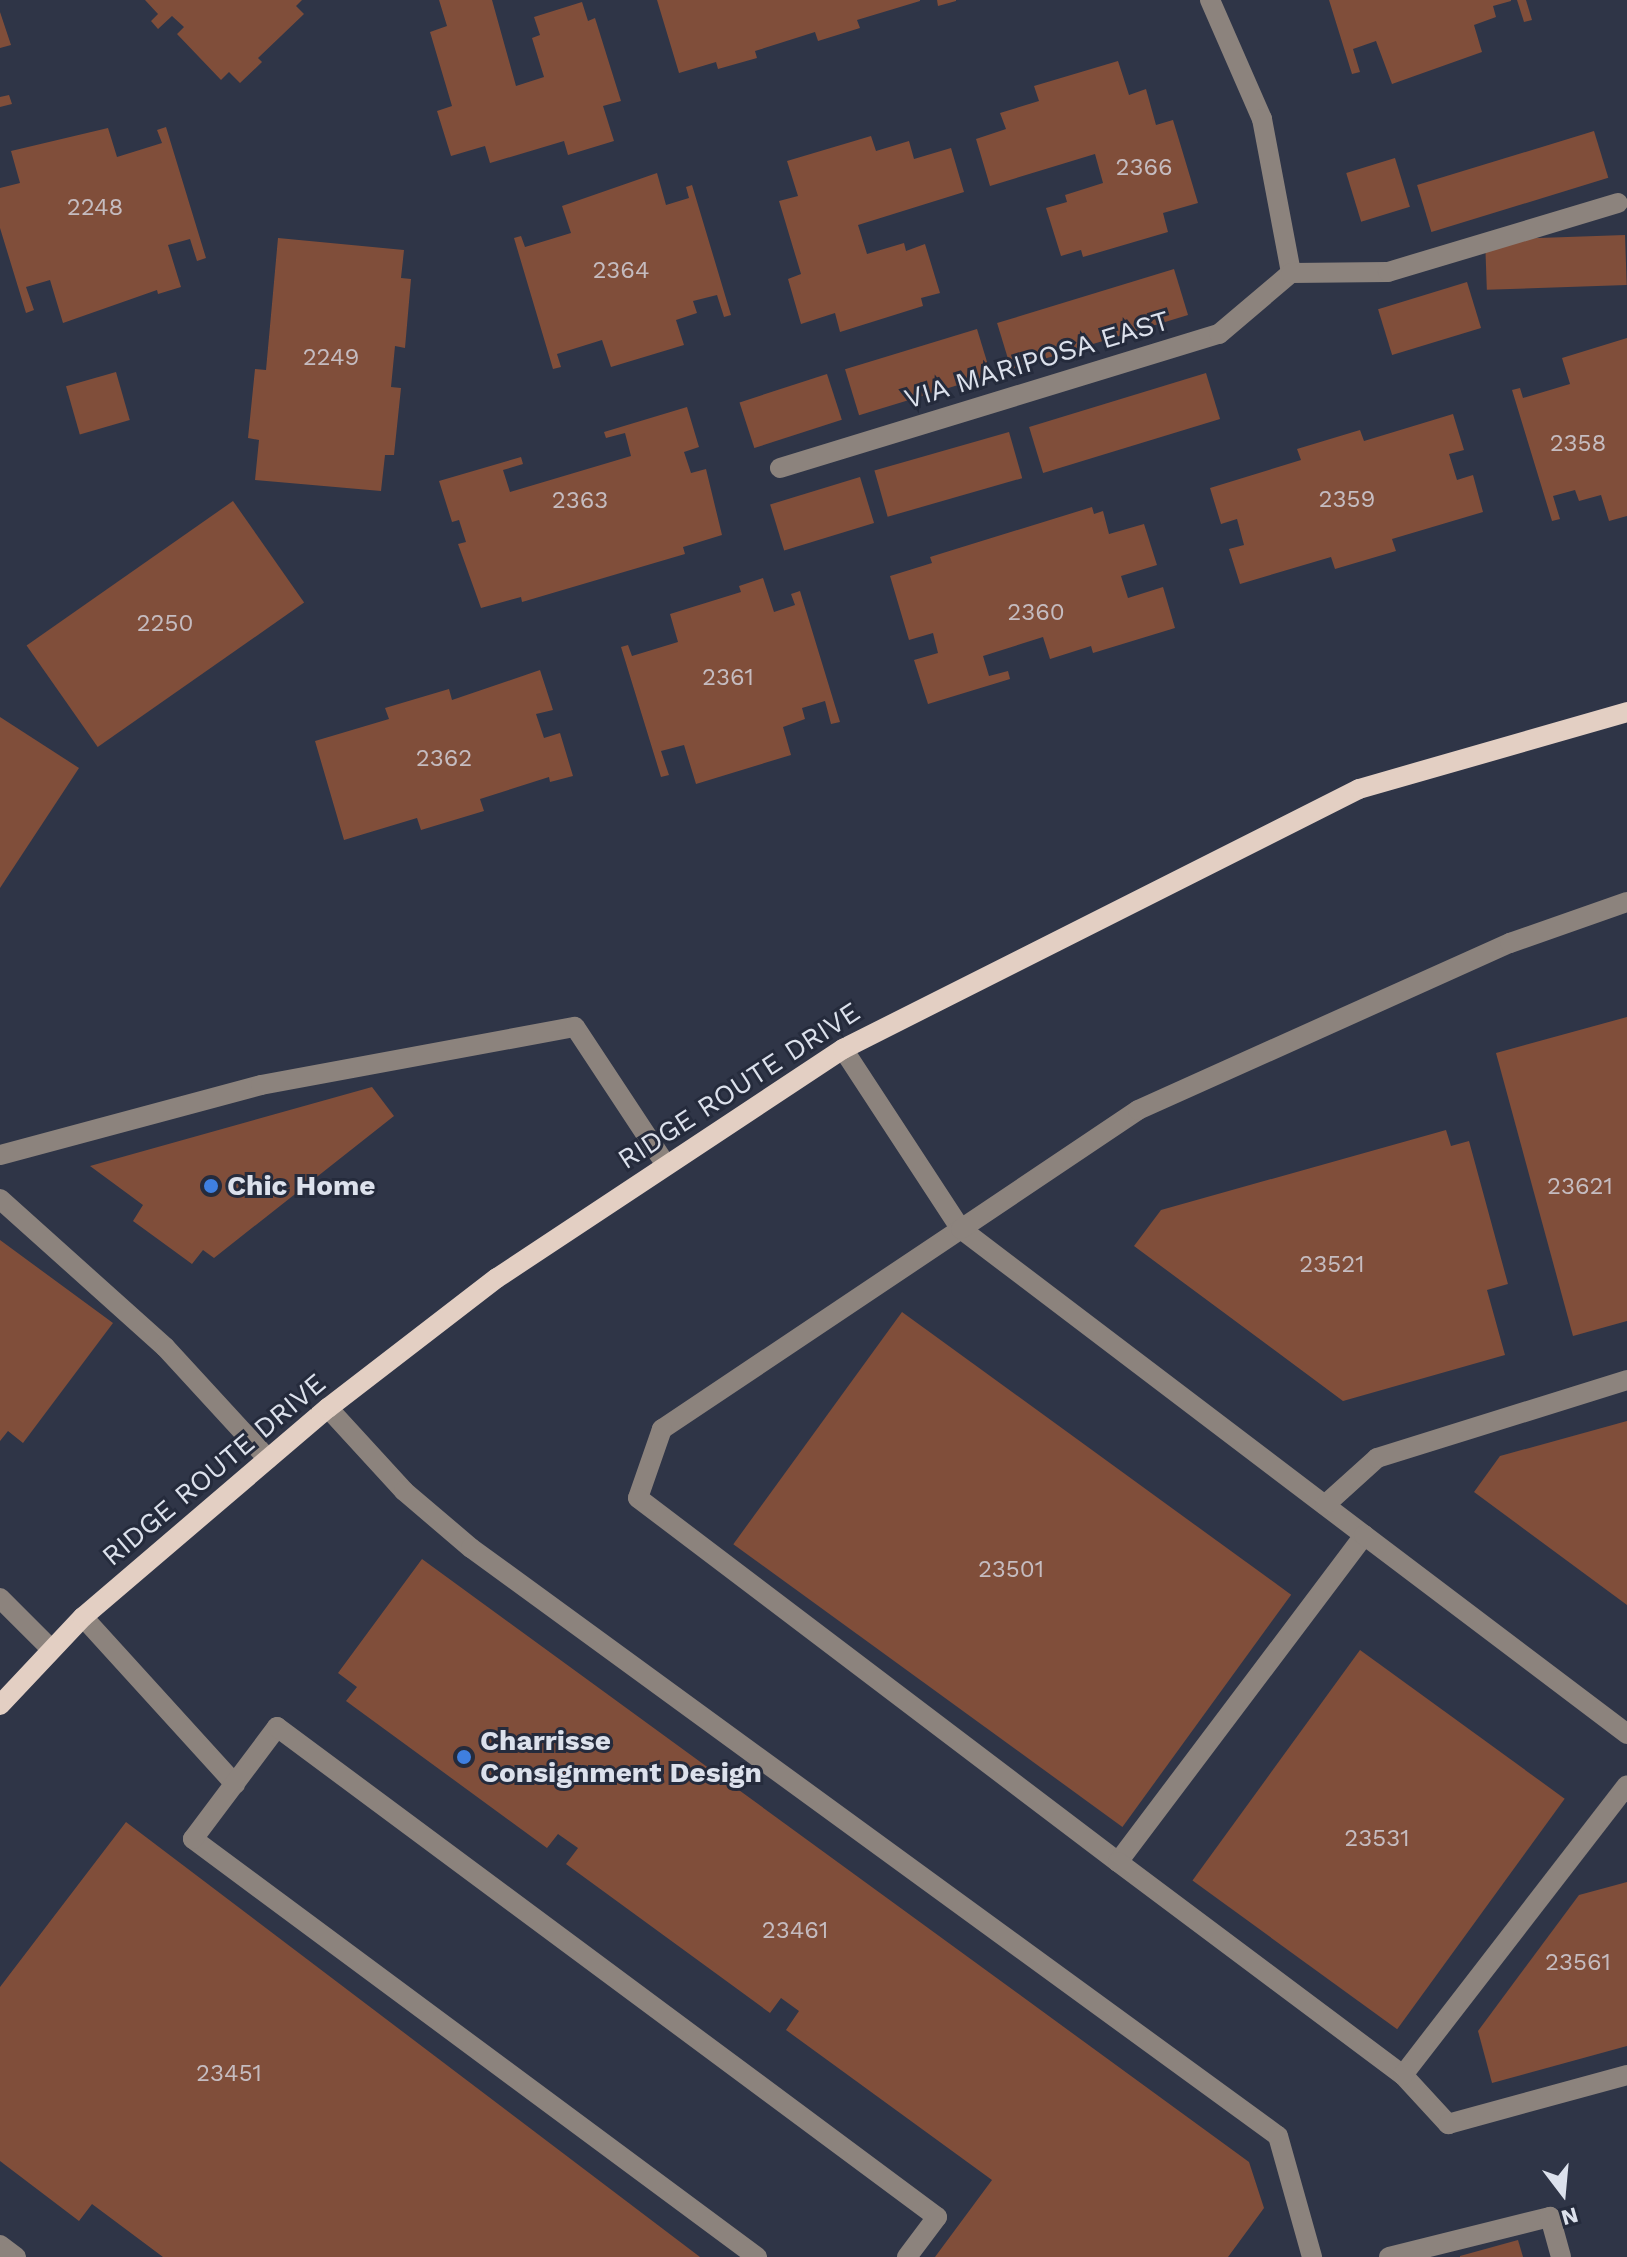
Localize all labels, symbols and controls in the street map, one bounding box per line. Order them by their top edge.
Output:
house number: 2366 [1115,154,1173,182]
house number: 2248 [67,194,123,222]
house number: 2364 [592,257,650,285]
street label: VIA MARIPOSA EAST [899,303,1175,417]
house number: 2249 [303,344,359,372]
house number: 2358 [1550,430,1606,458]
house number: 2359 [1319,486,1375,514]
house number: 2363 [552,487,608,515]
house number: 2360 [1007,599,1065,627]
house number: 2250 [137,610,193,638]
house number: 2361 [702,664,754,692]
house number: 2362 [416,745,472,773]
street label: RIDGE ROUTE DRIVE [612,995,866,1177]
place label: Chic Home [227,1169,375,1203]
house number: 23621 [1547,1173,1613,1201]
marker: Chic Home [202,1177,220,1195]
house number: 23521 [1299,1251,1365,1279]
street label: RIDGE ROUTE DRIVE [95,1367,333,1573]
house number: 23501 [978,1556,1044,1584]
place label: Charrisse Consignment Design [480,1724,762,1790]
marker: Charrisse Consignment Design [455,1748,473,1766]
house number: 23531 [1344,1825,1410,1853]
house number: 23461 [762,1917,828,1945]
house number: 23561 [1545,1949,1611,1977]
house number: 23451 [196,2060,262,2088]
north arrow [1523,2153,1603,2233]
text: N [1558,2202,1581,2231]

